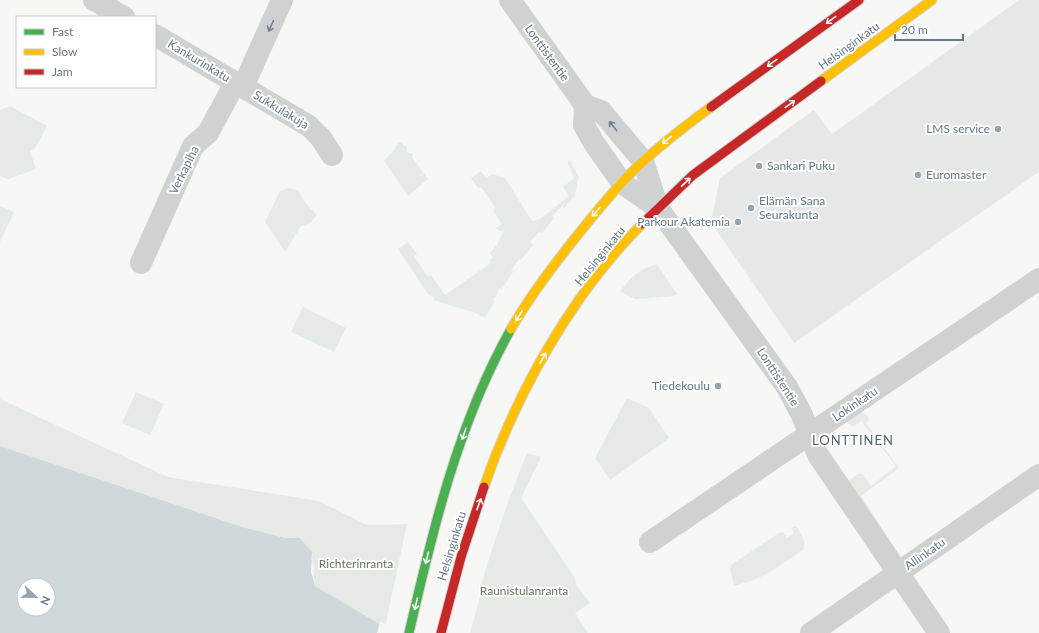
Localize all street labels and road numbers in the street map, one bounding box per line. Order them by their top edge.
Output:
street label: Helsinginkatu [815,18,882,73]
street label: Lonttistentie [522,21,573,84]
street label: Kankurinkatu [165,36,233,85]
street label: Sukkulakuja [251,87,312,132]
street label: Verkapiha [165,143,202,197]
street label: Helsinginkatu [571,223,628,288]
street label: Lonttistentie [754,345,803,409]
street label: Lokinkatu [829,383,880,424]
street label: Helsinginkatu [434,509,469,582]
street label: Allinkatu [901,534,948,573]

